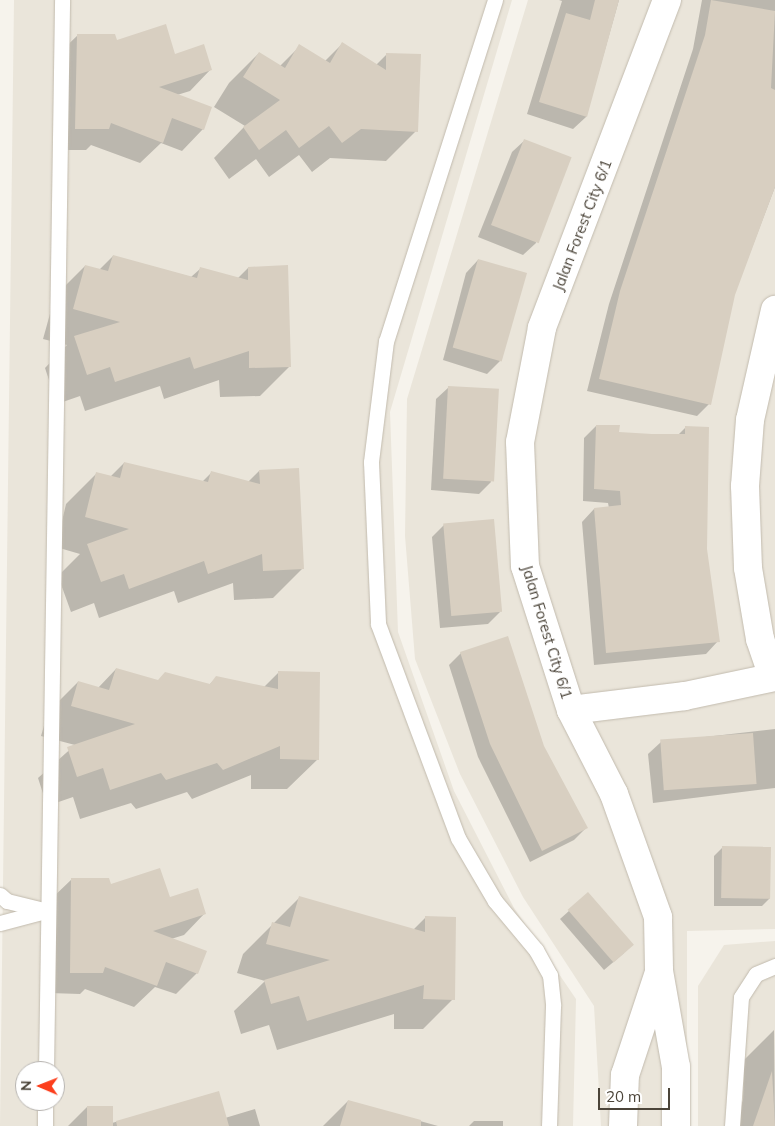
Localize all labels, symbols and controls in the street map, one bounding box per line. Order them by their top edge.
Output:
street label: Jalan Forest City 6/1 [549,157,615,293]
street label: Jalan Forest City 6/1 [518,563,576,701]
north arrow [15,1061,65,1111]
scale bar [600,1078,672,1110]
text: N [17,1080,35,1091]
text: 20 m [606,1087,641,1106]

